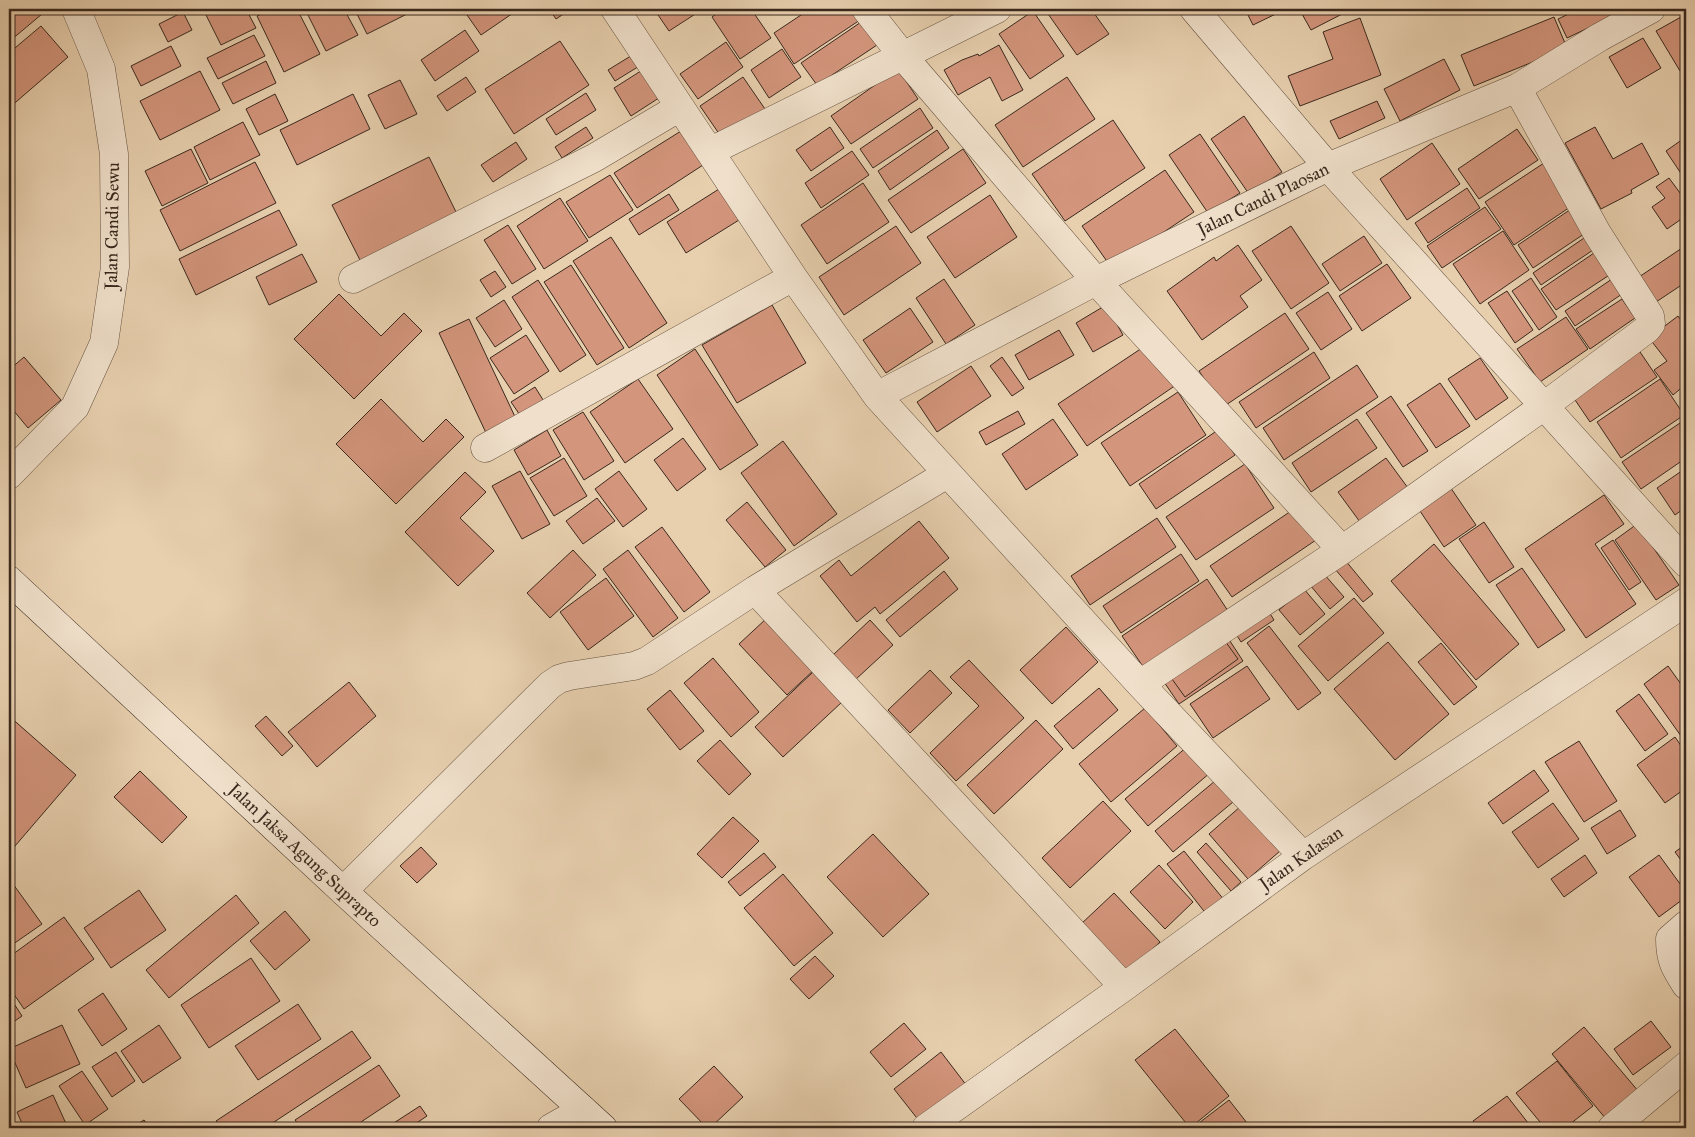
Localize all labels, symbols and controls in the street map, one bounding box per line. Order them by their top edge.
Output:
street label: Jalan Candi Plaosan [1192,157,1333,242]
street label: Jalan Candi Sewu [100,162,125,292]
street label: Jalan Jaksa Agung Suprapto [222,777,386,932]
street label: Jalan Kalasan [1253,821,1348,897]

